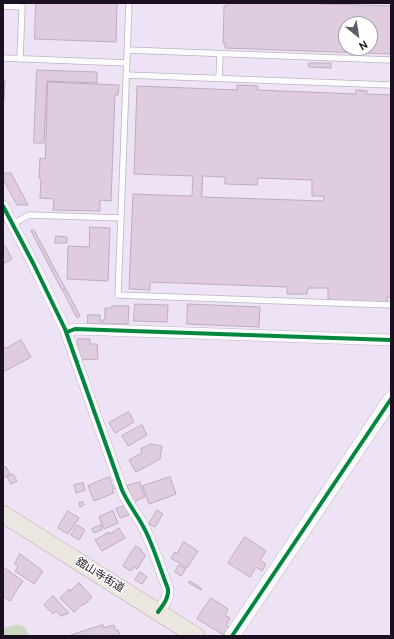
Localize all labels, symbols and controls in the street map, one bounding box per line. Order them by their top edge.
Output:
north arrow [338,16,378,56]
text: N [357,38,370,54]
street label: 舘山寺街道 [73,555,127,595]

